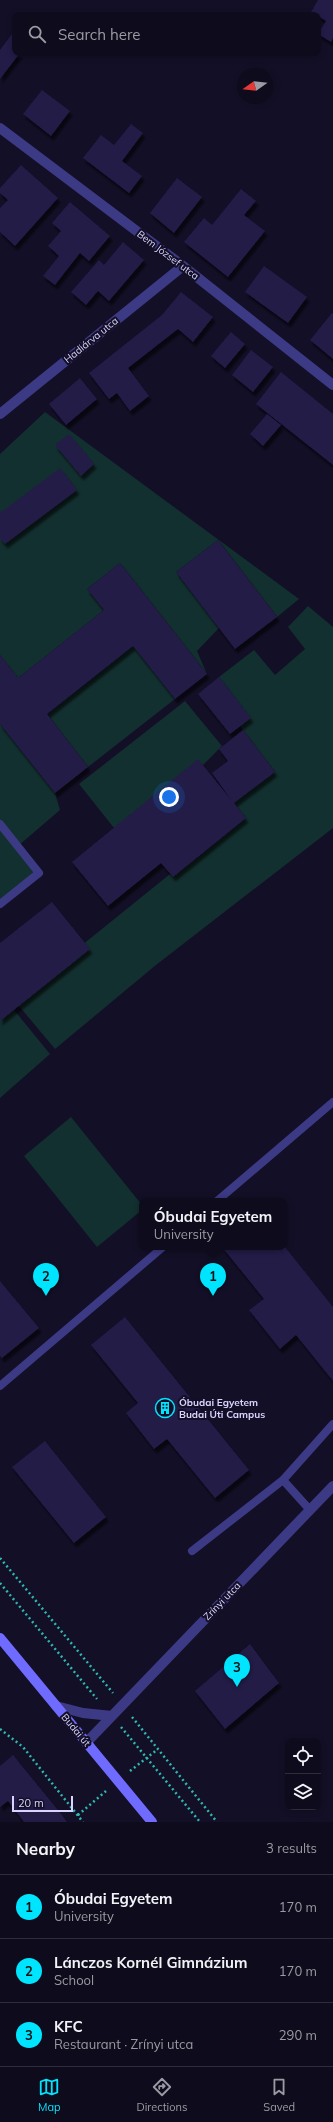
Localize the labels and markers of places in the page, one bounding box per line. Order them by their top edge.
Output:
pin: 2 [33,1263,59,1296]
pin: 1 [200,1263,226,1296]
place label: Óbudai Egyetem Budai Úti Campus [179,1396,265,1421]
building icon: Óbudai Egyetem Budai Úti Campus [154,1397,176,1419]
pin: 3 [224,1654,250,1687]

